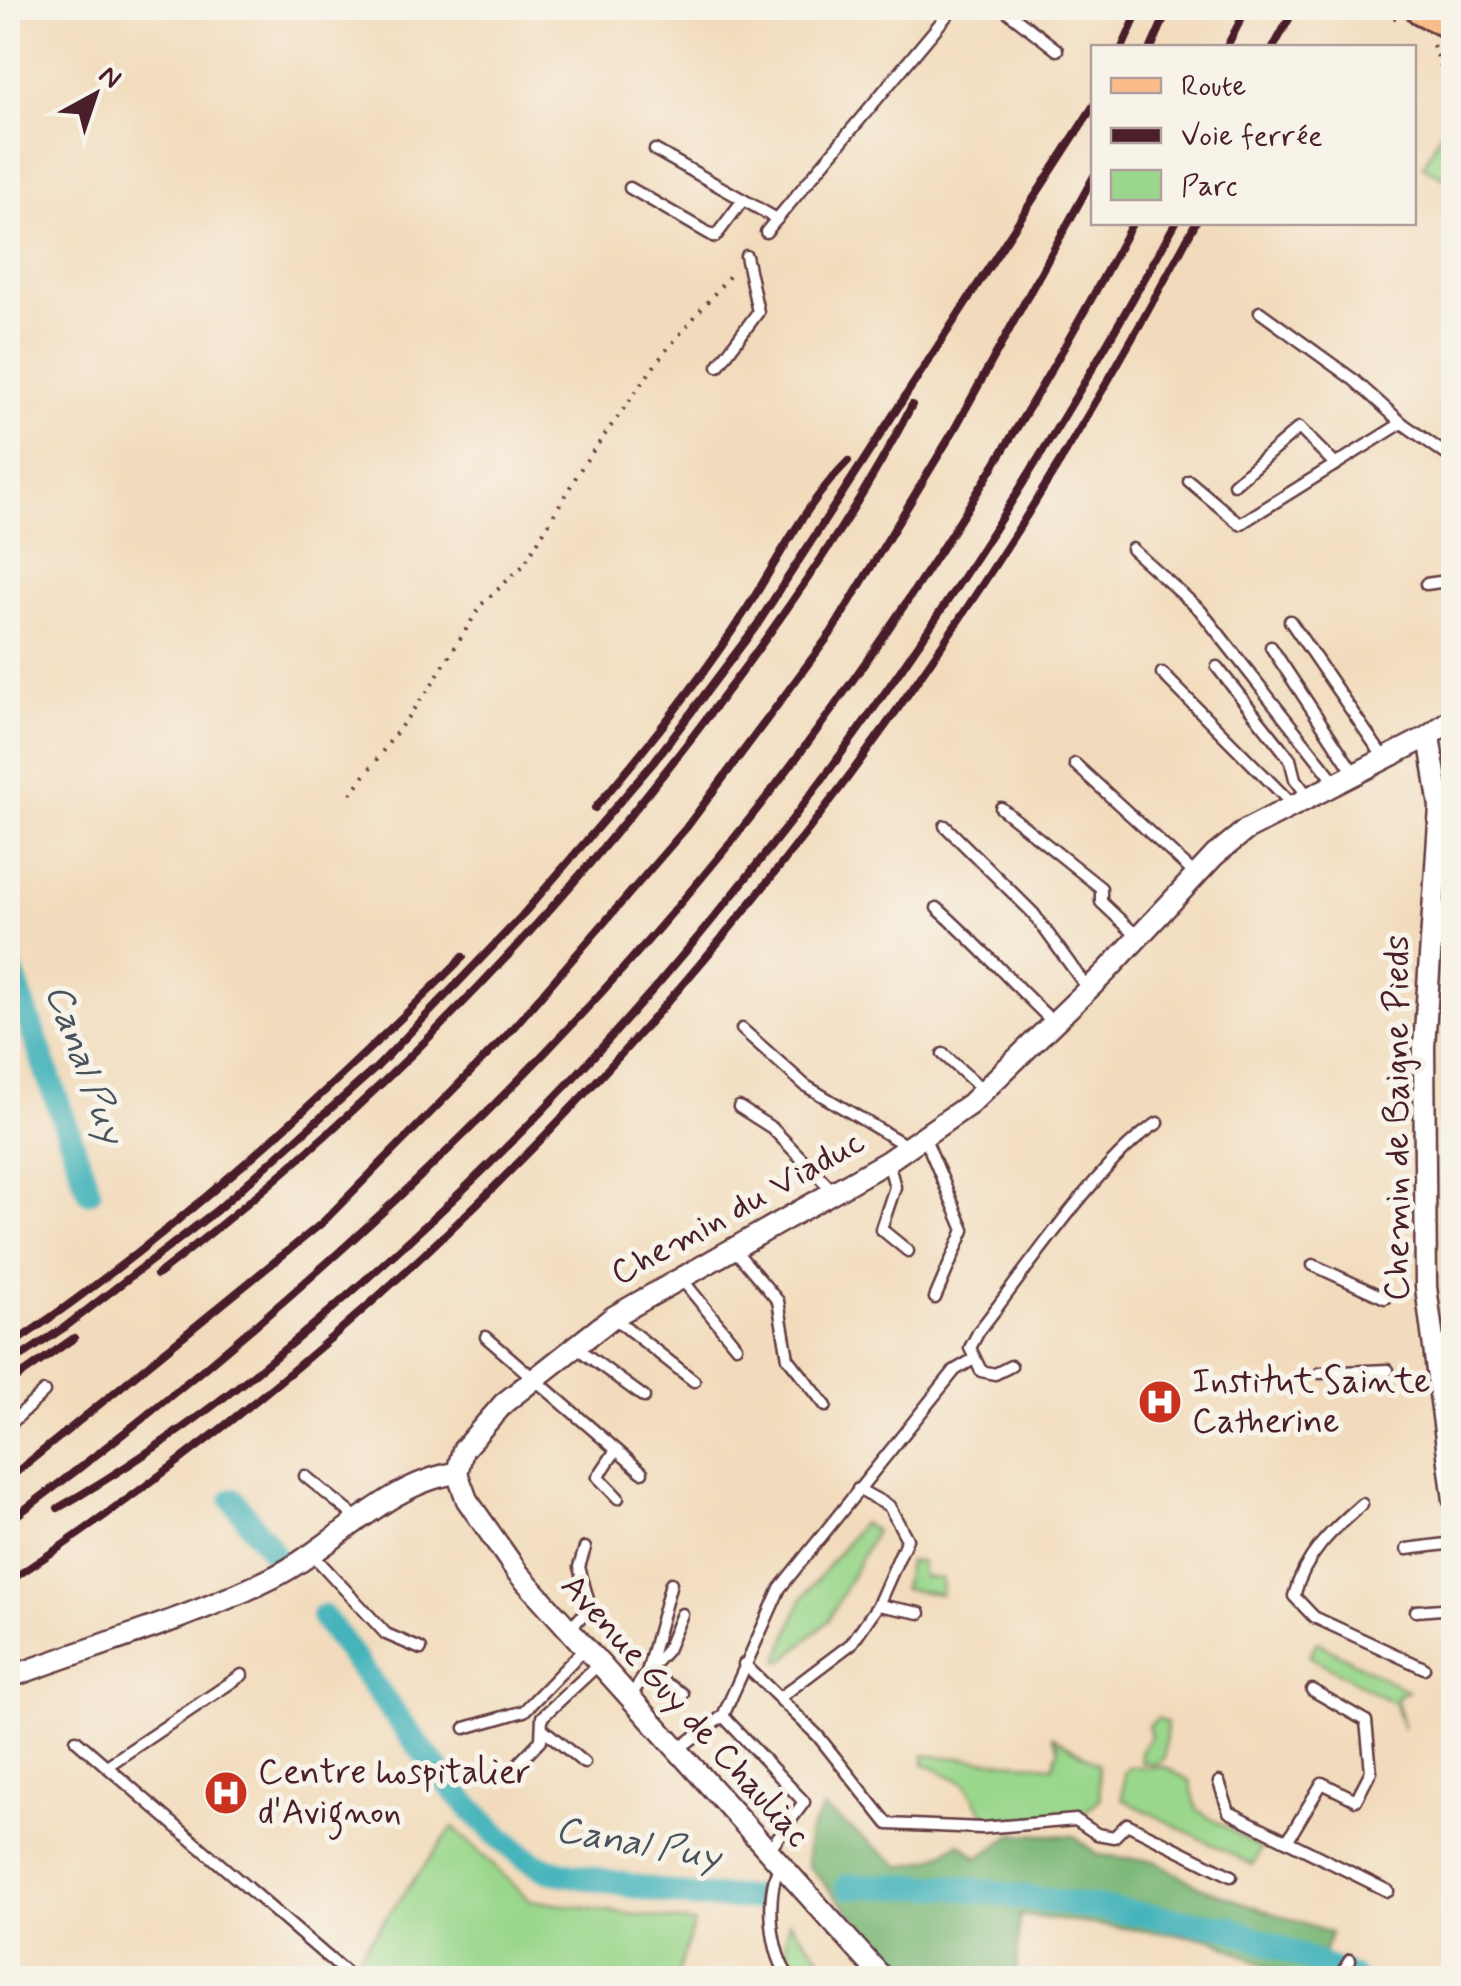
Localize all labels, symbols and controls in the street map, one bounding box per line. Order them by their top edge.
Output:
north arrow [45,45,145,145]
legend [1091,45,1416,225]
text: N [90,58,129,98]
text: Route [1181,67,1246,106]
text: Voie ferrée [1181,117,1323,156]
text: Parc [1181,167,1238,206]
street label: Chemin de Baigne Pieds [1375,935,1421,1301]
water label: Canal Puy [33,977,136,1153]
street label: Chemin du Viaduc [603,1119,873,1297]
place label: Institut Sainte Catherine [1192,1359,1431,1445]
hospital icon: Institut Sainte Catherine [1137,1379,1183,1425]
street label: Avenue Guy de Chauliac [550,1564,820,1858]
place label: Centre hospitalier d'Avignon [258,1750,531,1840]
hospital icon: Centre hospitalier d'Avignon [203,1770,249,1816]
water label: Canal Puy [552,1805,727,1883]

